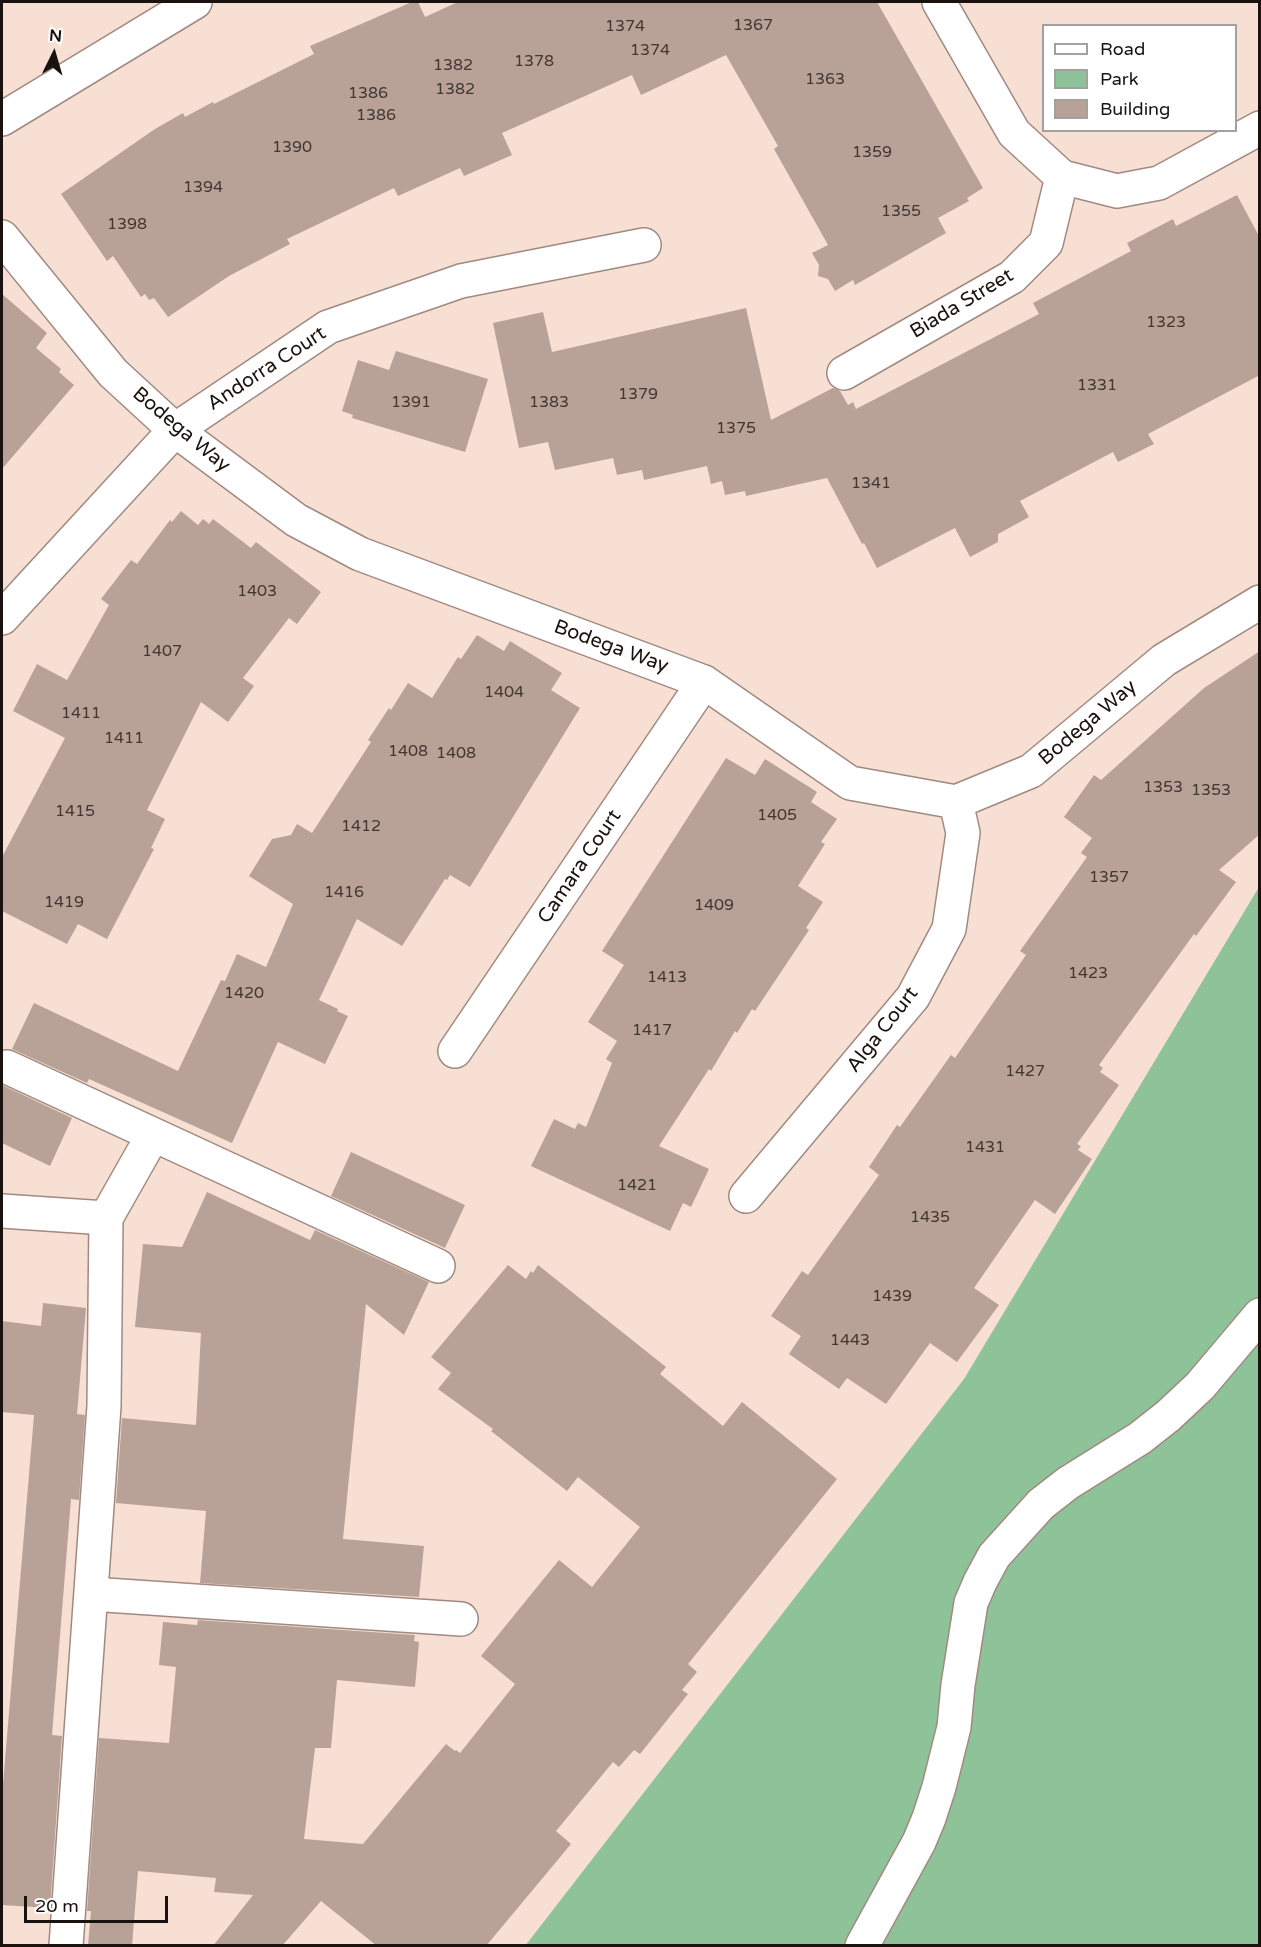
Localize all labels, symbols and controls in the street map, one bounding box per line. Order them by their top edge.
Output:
house number: 1367 [733,16,773,36]
house number: 1374 [605,17,645,37]
north arrow [24,24,84,84]
legend [1042,24,1237,132]
text: N [48,26,63,47]
text: Road [1100,38,1145,60]
house number: 1374 [630,41,670,61]
house number: 1378 [514,52,554,72]
house number: 1382 [433,56,473,76]
text: Park [1100,68,1138,90]
house number: 1363 [805,70,845,90]
house number: 1382 [435,80,475,100]
house number: 1386 [348,84,388,104]
text: Building [1100,98,1170,120]
house number: 1386 [356,106,396,126]
house number: 1390 [272,138,312,158]
house number: 1359 [852,143,892,163]
house number: 1394 [183,178,223,198]
house number: 1355 [881,202,921,222]
house number: 1398 [107,215,147,235]
street label: Biada Street [906,264,1018,344]
house number: 1323 [1146,313,1186,333]
street label: Andorra Court [203,322,331,416]
house number: 1331 [1077,376,1117,396]
street label: Bodega Way [127,382,235,478]
house number: 1379 [618,385,658,405]
house number: 1391 [391,393,431,413]
house number: 1383 [529,393,569,413]
house number: 1375 [716,419,756,439]
house number: 1341 [851,474,891,494]
house number: 1403 [237,582,277,602]
street label: Bodega Way [550,615,672,679]
house number: 1407 [142,642,182,662]
street label: Bodega Way [1034,675,1142,771]
house number: 1404 [484,683,524,703]
house number: 1411 [61,704,101,724]
house number: 1411 [104,729,144,749]
house number: 1408 [388,742,428,762]
house number: 1408 [436,744,476,764]
house number: 1353 [1143,778,1183,798]
house number: 1353 [1191,781,1231,801]
house number: 1415 [55,802,95,822]
street label: Camara Court [533,806,627,928]
house number: 1405 [757,806,797,826]
house number: 1412 [341,817,381,837]
house number: 1357 [1089,868,1129,888]
house number: 1416 [324,883,364,903]
house number: 1419 [44,893,84,913]
house number: 1409 [694,896,734,916]
house number: 1423 [1068,964,1108,984]
house number: 1413 [647,968,687,988]
street label: Alga Court [842,982,924,1078]
house number: 1420 [224,984,264,1004]
house number: 1417 [632,1021,672,1041]
house number: 1427 [1005,1062,1045,1082]
house number: 1431 [965,1138,1005,1158]
house number: 1421 [617,1176,657,1196]
house number: 1435 [910,1208,950,1228]
house number: 1439 [872,1287,912,1307]
house number: 1443 [830,1331,870,1351]
scale bar [27,1884,171,1922]
text: 20 m [35,1895,79,1917]

